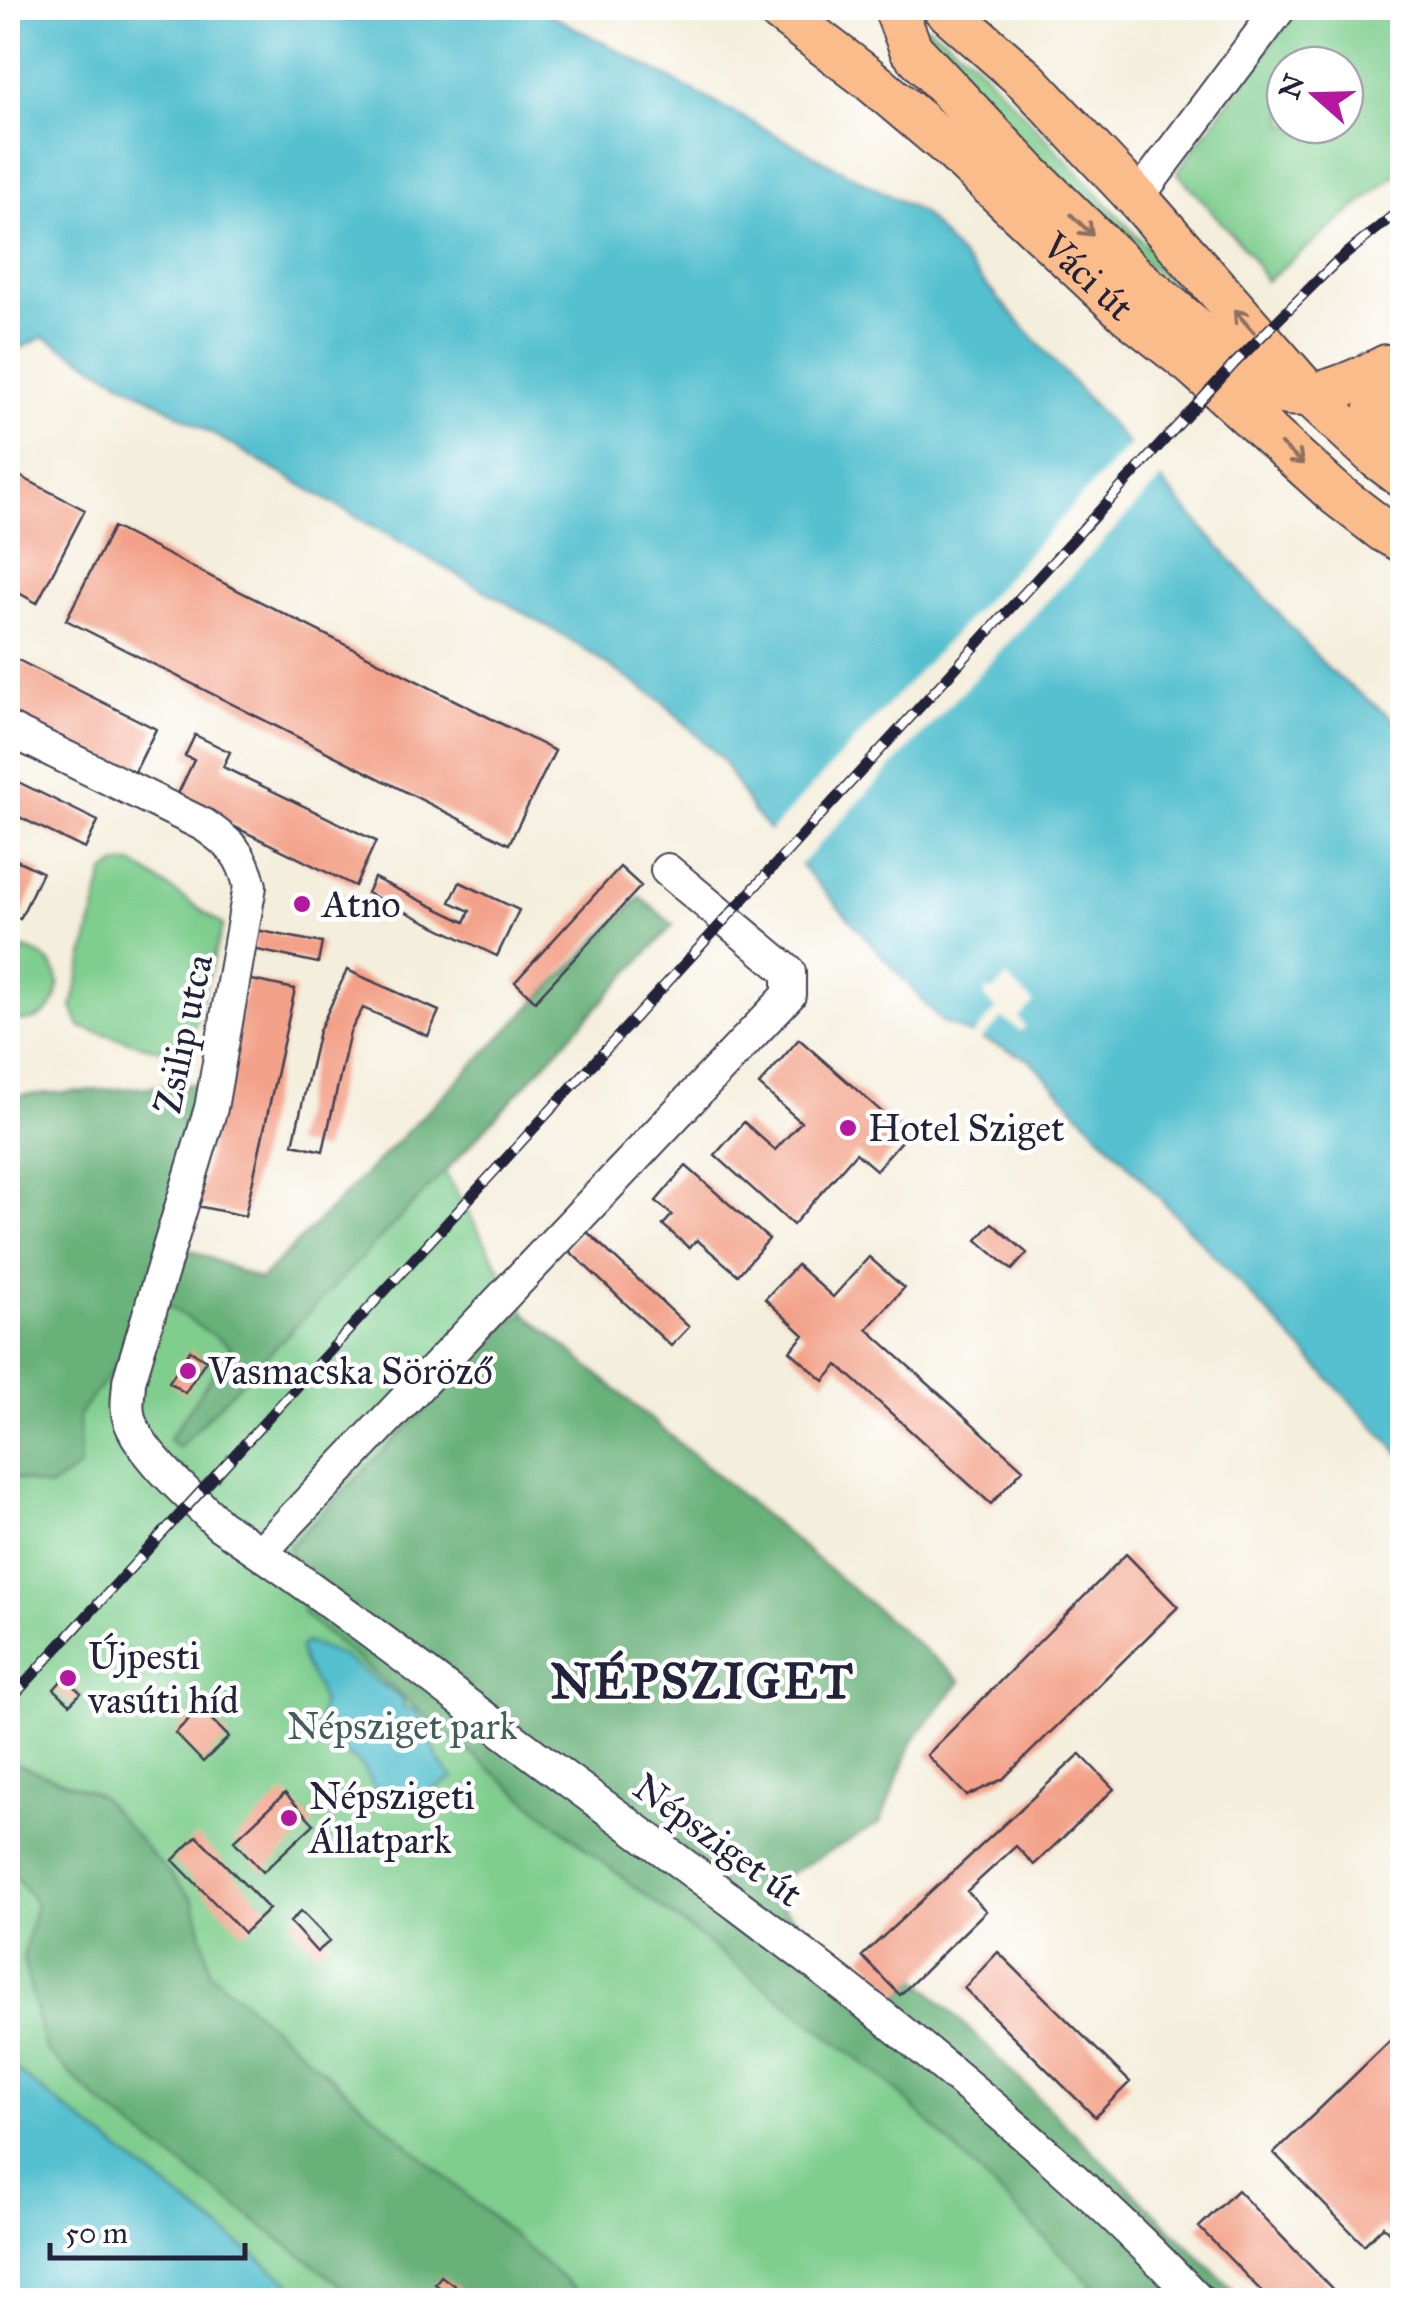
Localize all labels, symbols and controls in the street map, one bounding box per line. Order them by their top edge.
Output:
north arrow [1265,45,1365,145]
text: N [1271,69,1313,104]
one-way arrow [1069,213,1093,237]
street label: Váci út [1032,222,1143,330]
one-way arrow [1234,308,1256,334]
one-way arrow [1279,442,1304,465]
place label: Atno [320,881,401,927]
marker: Atno [291,893,313,915]
street label: Zsilip utca [144,949,223,1118]
place label: Hotel Sziget [868,1105,1064,1151]
marker: Hotel Sziget [837,1117,859,1139]
place label: Vasmacska Söröző [207,1348,493,1394]
marker: Vasmacska Söröző [177,1360,199,1382]
place label: Újpesti vasúti híd [87,1632,239,1723]
district label: NÉPSZIGET [551,1650,855,1711]
marker: Újpesti vasúti híd [57,1667,79,1689]
park label: Népsziget park [287,1703,517,1749]
street label: Népsziget út [625,1763,811,1917]
place label: Népszigeti Állatpark [307,1773,475,1863]
marker: Népszigeti Állatpark [278,1807,300,1829]
scale bar [50,2198,245,2260]
text: 50 m [65,2215,128,2251]

